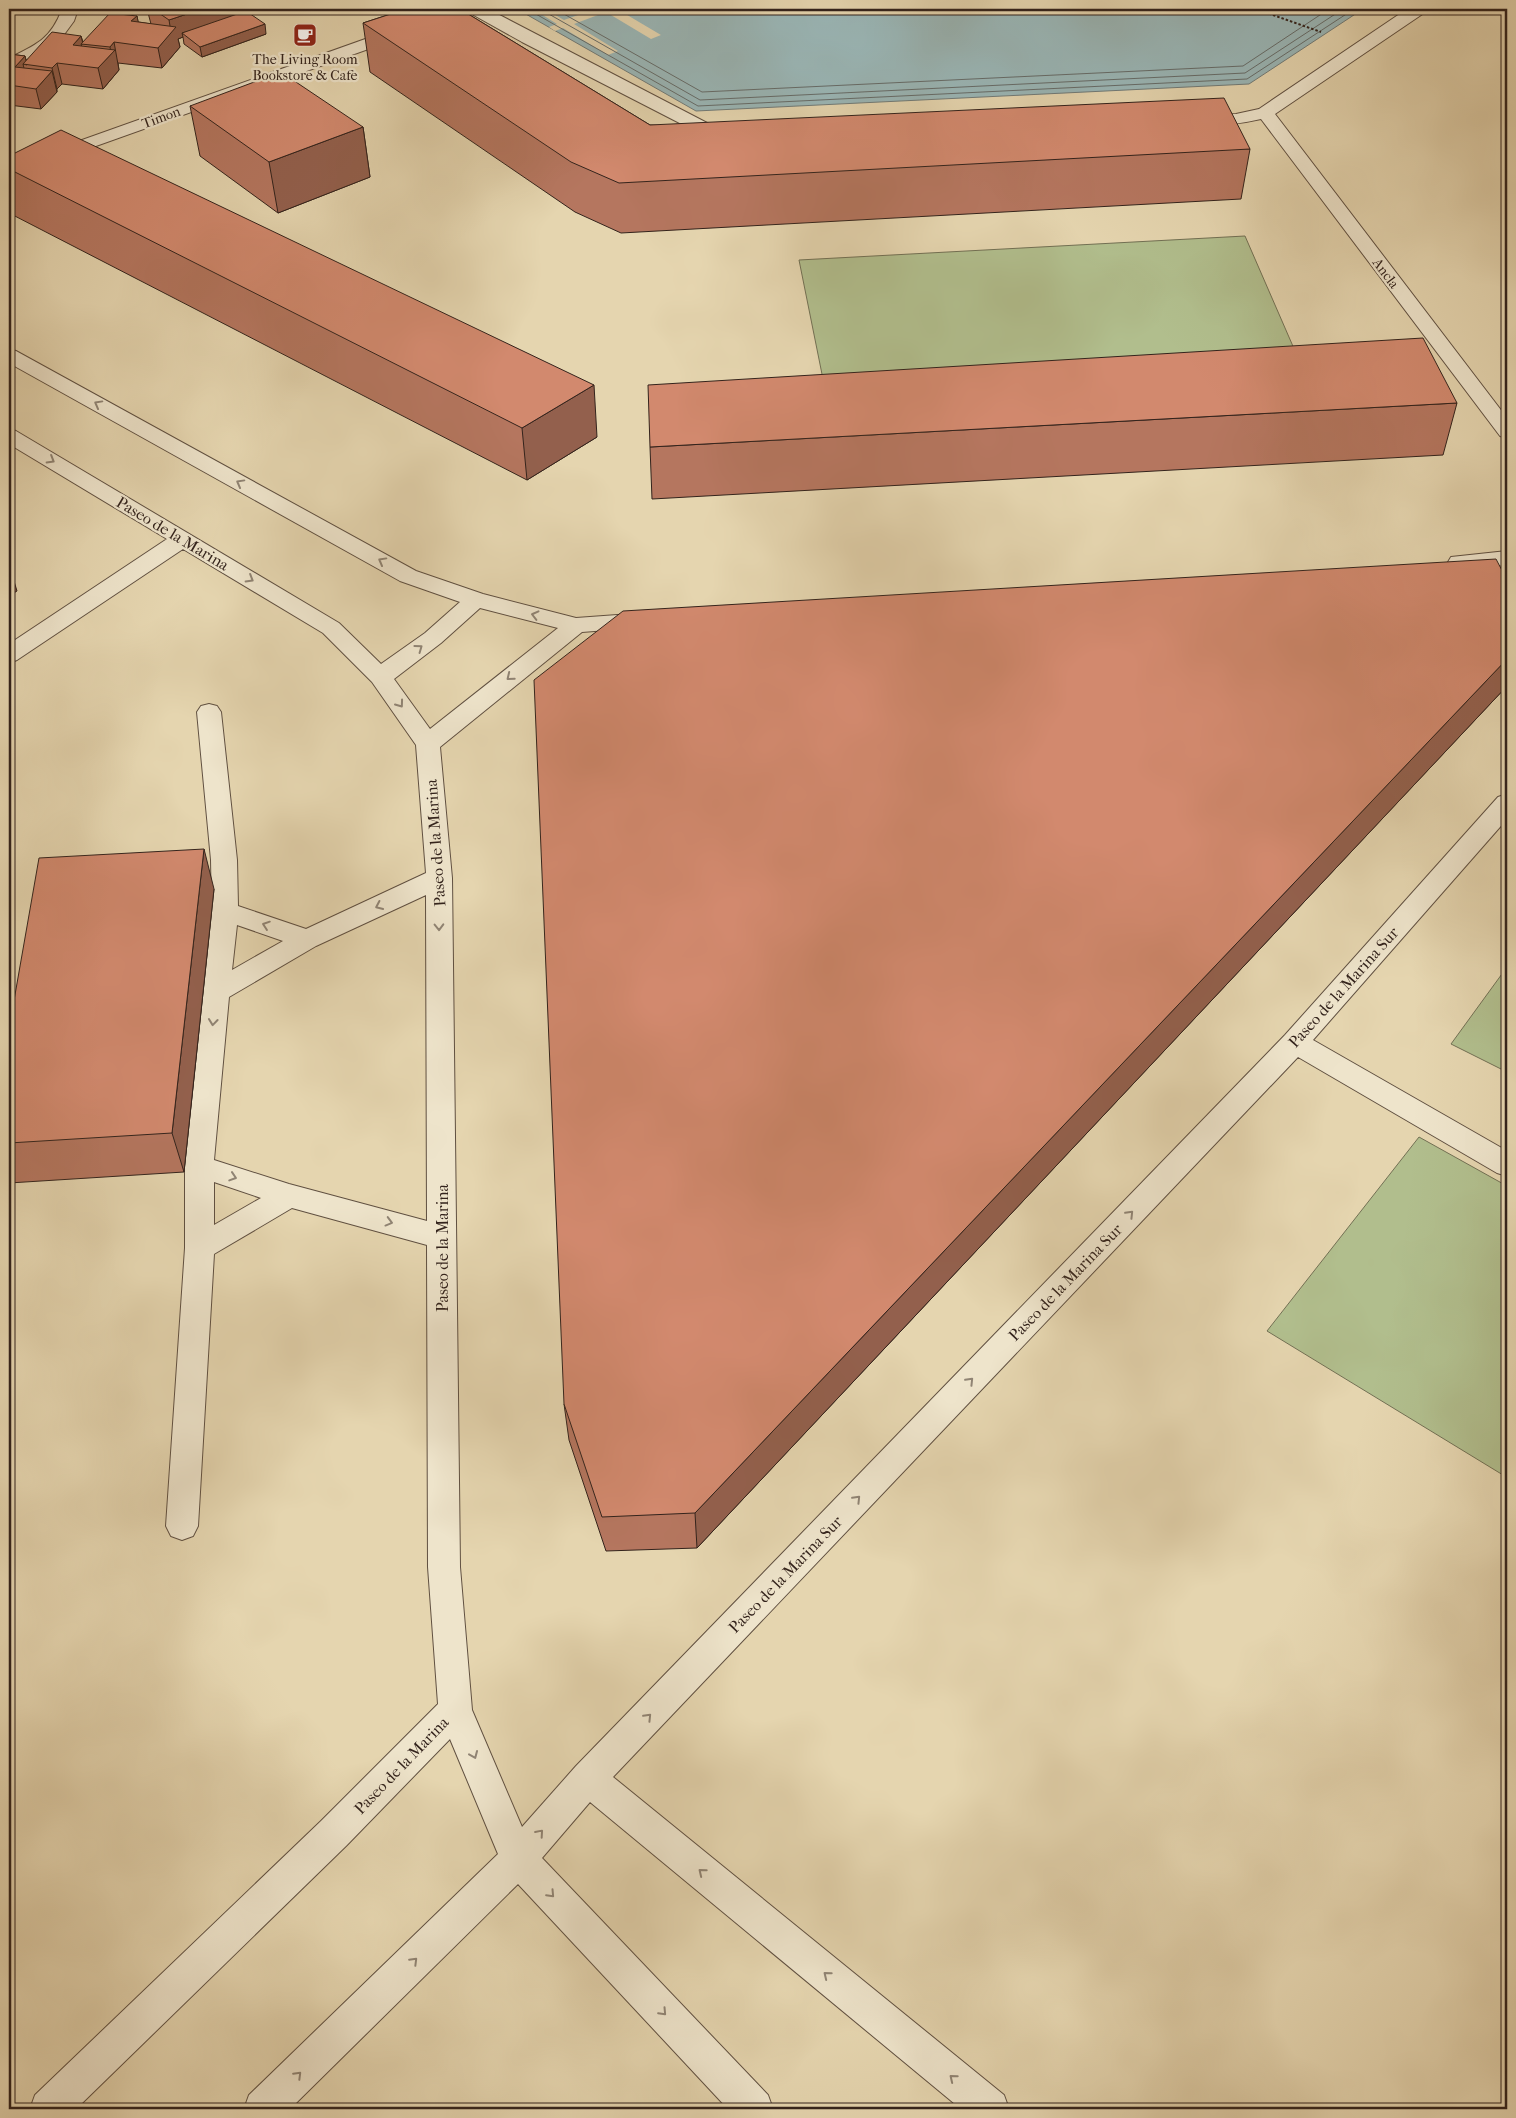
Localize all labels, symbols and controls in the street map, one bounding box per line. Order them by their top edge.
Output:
cafe icon: The Living Room Bookstore & Cafe [292,22,318,48]
place label: The Living Room Bookstore & Cafe [252,51,358,84]
street label: Timon [139,103,183,132]
street label: Ancla [1368,254,1403,292]
one-way arrow [94,400,103,410]
one-way arrow [45,453,54,463]
one-way arrow [236,479,245,489]
street label: Paseo de la Marina [113,492,233,575]
one-way arrow [378,558,387,568]
one-way arrow [245,573,254,583]
one-way arrow [530,610,539,621]
one-way arrow [414,645,423,654]
one-way arrow [507,672,516,680]
one-way arrow [394,698,403,708]
street label: Paseo de la Marina [422,778,449,907]
one-way arrow [375,899,384,910]
one-way arrow [262,921,271,931]
street label: Paseo de la Marina Sur [1284,923,1403,1051]
one-way arrow [434,924,444,932]
one-way arrow [208,1019,219,1027]
one-way arrow [228,1171,237,1181]
street label: Paseo de la Marina [433,1183,452,1312]
one-way arrow [1125,1210,1134,1219]
one-way arrow [384,1217,392,1227]
street label: Paseo de la Marina Sur [1005,1220,1126,1345]
one-way arrow [964,1378,973,1387]
one-way arrow [851,1495,860,1504]
street label: Paseo de la Marina Sur [725,1512,846,1637]
street label: Paseo de la Marina [350,1712,453,1818]
one-way arrow [642,1714,651,1723]
one-way arrow [467,1750,478,1759]
one-way arrow [534,1829,543,1838]
one-way arrow [699,1869,708,1877]
one-way arrow [545,1889,554,1898]
one-way arrow [408,1958,417,1967]
one-way arrow [824,1971,833,1980]
one-way arrow [657,2007,666,2016]
one-way arrow [292,2072,301,2081]
one-way arrow [950,2076,959,2084]

